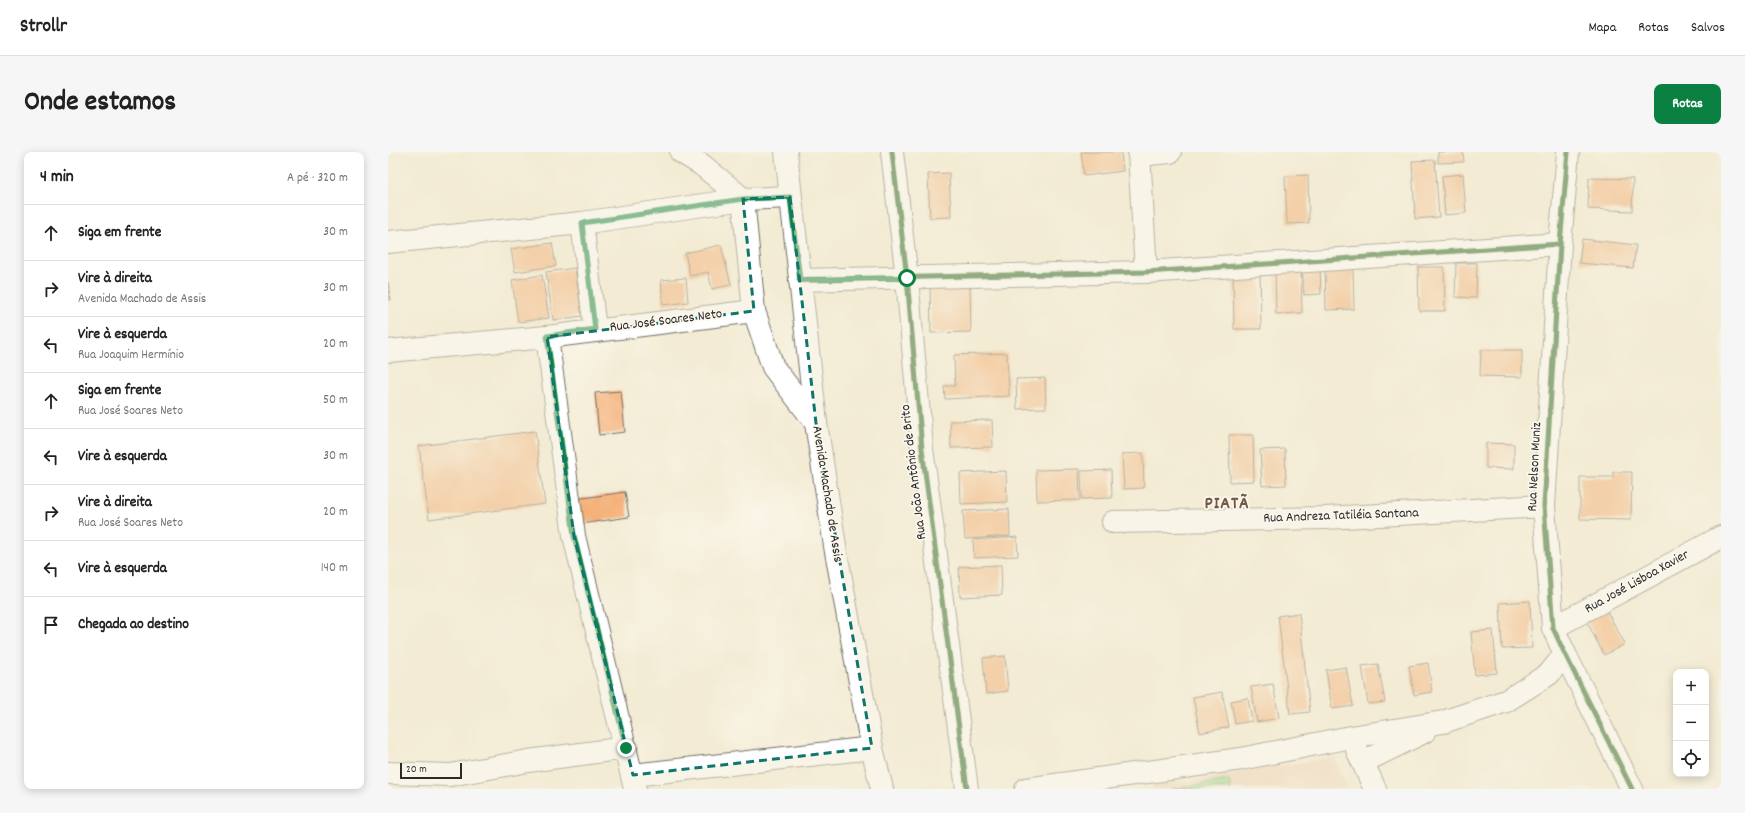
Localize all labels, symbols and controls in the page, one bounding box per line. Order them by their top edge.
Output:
text: Strollr [20,14,67,41]
text: Mapa [1588,18,1616,38]
text: Rotas [1638,18,1669,38]
text: Salvos [1691,18,1725,38]
text: Onde estamos [24,84,176,124]
button: Rotas [1654,84,1721,124]
text: 4 min [40,166,74,190]
text: A pé · 320 m [287,169,348,188]
icon: ahead [40,222,62,244]
text: Siga em frente [78,222,161,244]
text: 30 m [323,223,348,242]
text: Vire à direita [78,268,152,290]
route start [898,269,916,287]
icon: right [40,278,62,300]
text: 30 m [323,279,348,298]
text: Avenida Machado de Assis [78,290,206,309]
street label: Rua José Soares Neto [609,304,723,338]
text: Vire à esquerda [78,324,167,346]
icon: left [40,334,62,356]
text: 20 m [323,335,348,354]
text: Rua Joaquim Hermínio [78,346,184,365]
text: Siga em frente [78,380,161,402]
icon: ahead [40,390,62,412]
text: 50 m [323,391,348,410]
text: Rua José Soares Neto [78,402,183,421]
street label: Rua João Antônio de Brito [896,403,932,541]
street label: Rua Nelson Muniz [1523,421,1547,512]
street label: Avenida Machado de Assis [806,424,848,564]
icon: left [40,446,62,468]
text: Vire à esquerda [78,446,167,468]
text: 30 m [323,447,348,466]
text: Vire à direita [78,492,152,514]
district label: PIATÃ [1204,492,1250,517]
icon: right [40,502,62,524]
text: 20 m [323,503,348,522]
street label: Rua Andreza Tatiléia Santana [1263,503,1419,529]
text: Rua José Soares Neto [78,514,183,533]
street label: Rua José Lisboa Xavier [1581,545,1694,619]
icon: left [40,558,62,580]
text: Vire à esquerda [78,558,167,580]
text: 140 m [321,559,348,578]
icon: arrive [40,614,62,636]
text: Chegada ao destino [78,614,189,636]
map controls [1673,669,1709,777]
button: + [1673,669,1709,705]
button: − [1673,705,1709,741]
route end [617,739,635,757]
button: locate [1673,741,1709,777]
scale bar [400,761,462,780]
text: 20 m [406,762,427,778]

